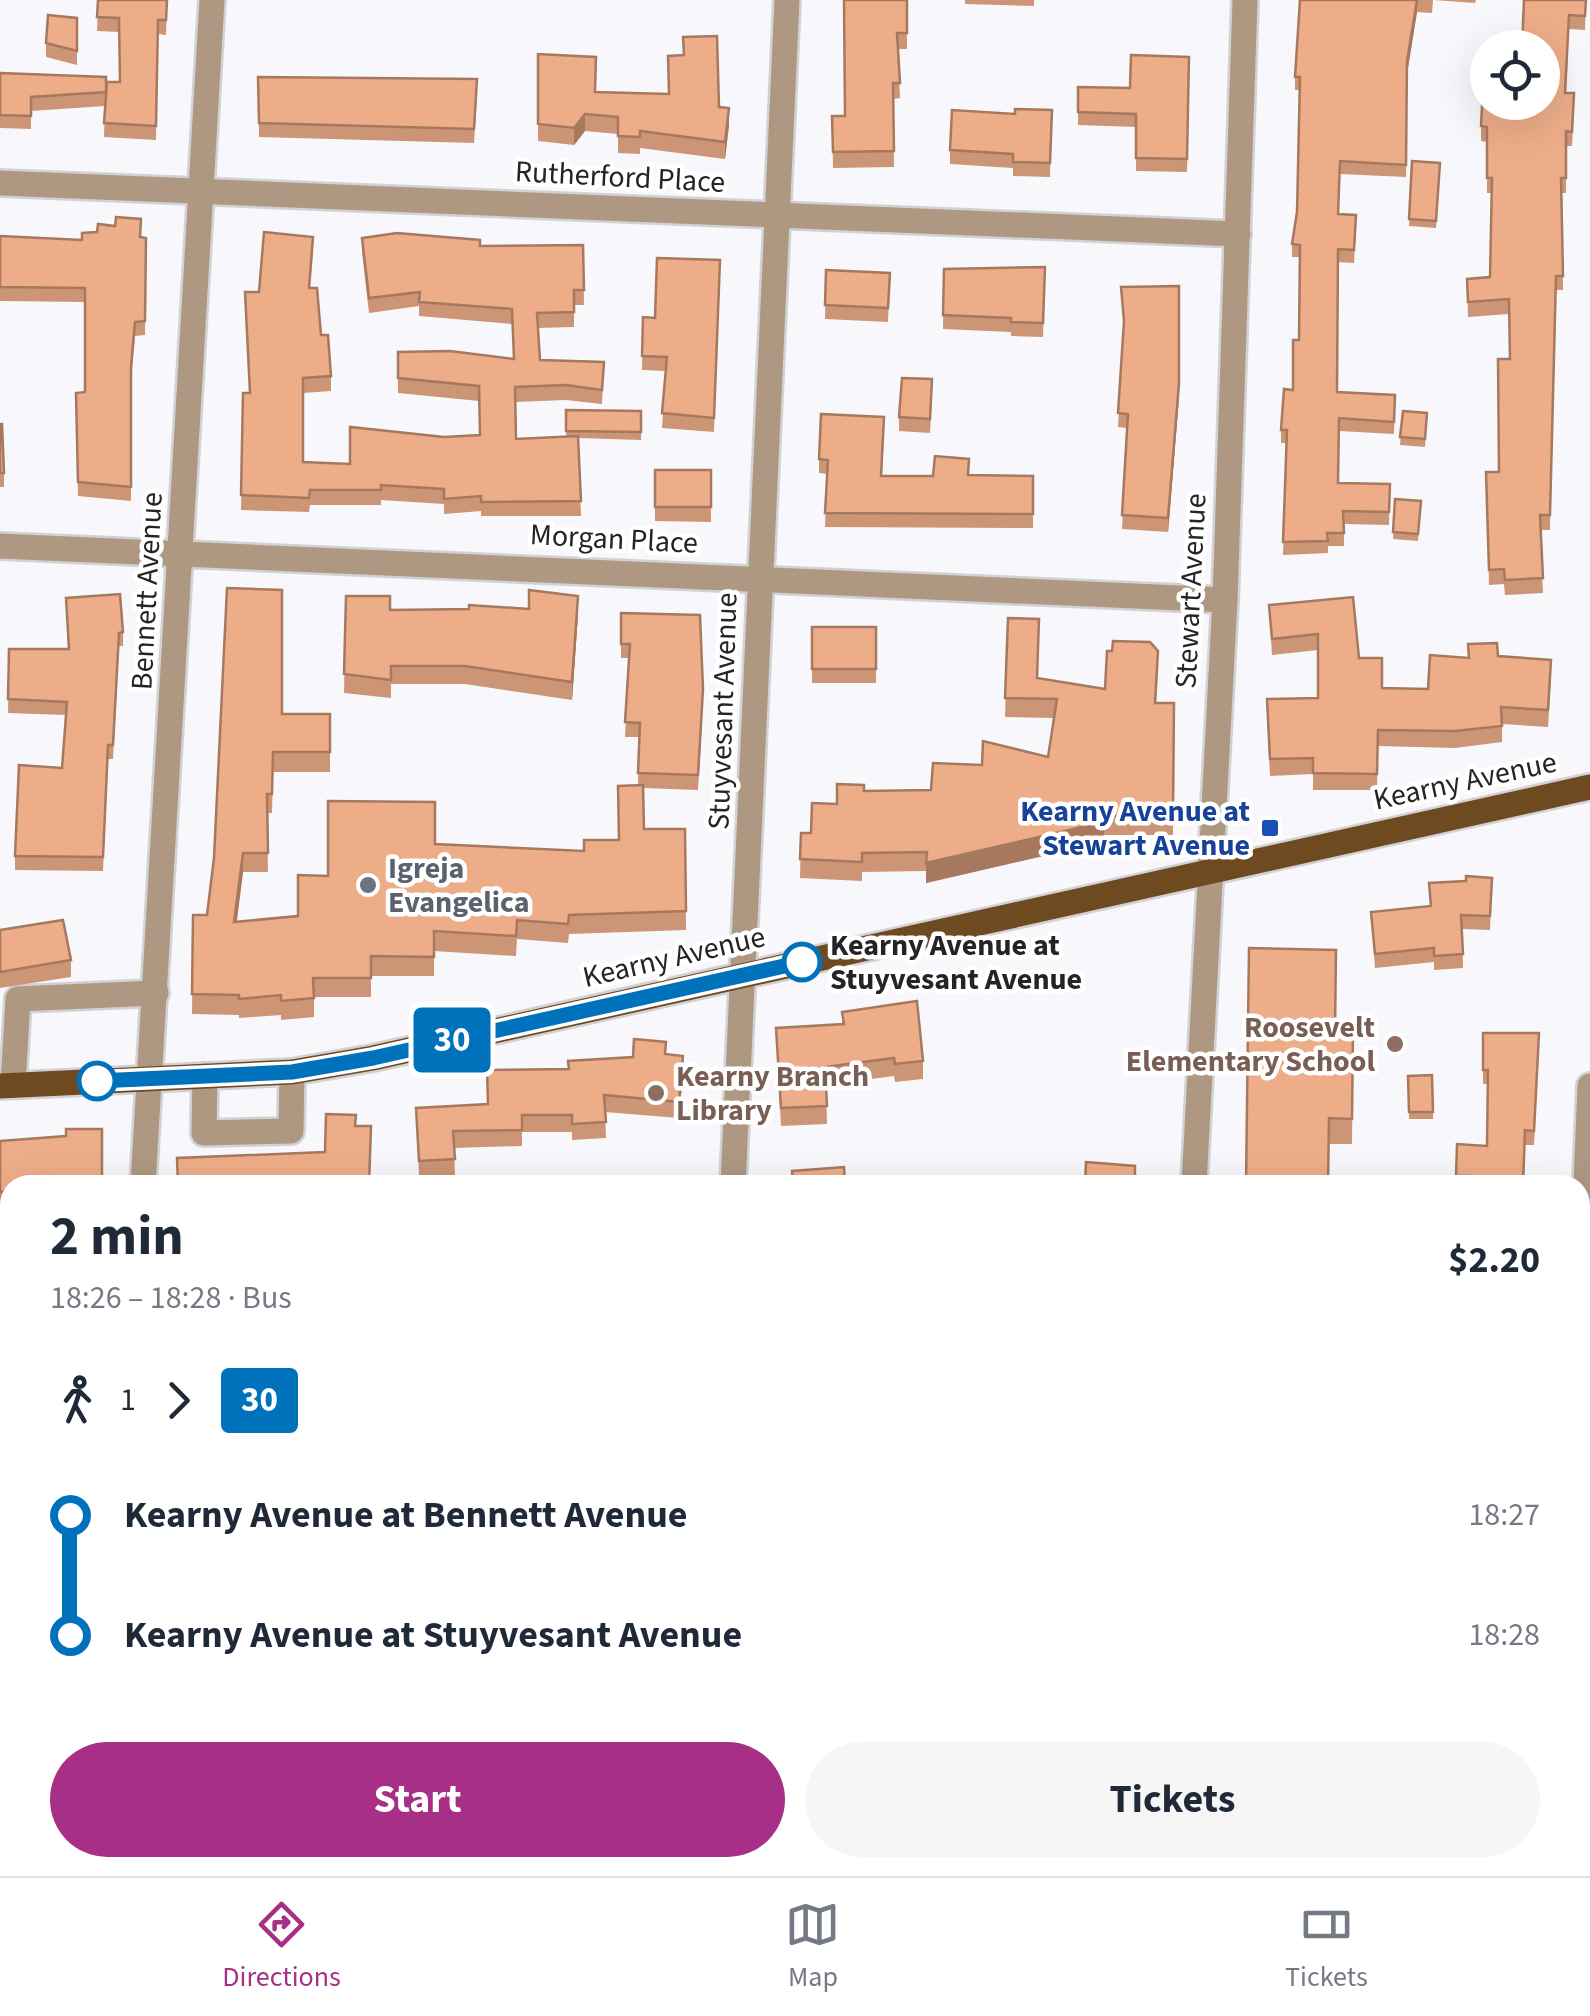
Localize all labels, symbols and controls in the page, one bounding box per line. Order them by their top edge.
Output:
map controls [1470,30,1560,120]
button: locate [1470,30,1560,120]
street label: Rutherford Place [514,150,726,204]
street label: Bennett Avenue [120,491,174,691]
street label: Stewart Avenue [1164,492,1218,690]
street label: Morgan Place [529,513,699,565]
street label: Stuyvesant Avenue [697,592,749,830]
street label: Kearny Avenue [1370,741,1560,821]
place label: Kearny Avenue at Stewart Avenue [1020,790,1250,867]
marker: Kearny Avenue at Stewart Avenue [1259,817,1281,839]
place label: Igreja Evangelica [388,847,530,924]
marker: Igreja Evangelica [357,874,379,896]
street label: Kearny Avenue [579,915,769,999]
place label: Kearny Avenue at Stuyvesant Avenue [830,924,1082,1001]
marker: Kearny Avenue at Stuyvesant Avenue [783,943,821,981]
place label: Roosevelt Elementary School [1126,1006,1376,1083]
line badge: 30 [407,1008,497,1072]
text: 30 [434,1015,470,1065]
marker: Roosevelt Elementary School [1384,1033,1406,1055]
place label: Kearny Branch Library [676,1055,869,1132]
unlabelled marker [78,1062,116,1100]
marker: Kearny Branch Library [645,1082,667,1104]
text: 2 min [50,1198,184,1276]
text: $2.20 [1448,1233,1540,1287]
text: 18:26 – 18:28 · Bus [50,1275,292,1321]
icon: walk [50,1373,105,1428]
icon: forward [151,1373,206,1428]
text: 30 [241,1375,278,1425]
text: 1 [120,1377,136,1423]
text: Kearny Avenue at Bennett Avenue [124,1488,688,1542]
text: 18:27 [1468,1492,1540,1538]
text: Kearny Avenue at Stuyvesant Avenue [124,1608,742,1662]
text: 18:28 [1468,1612,1540,1658]
button: Start [50,1742,785,1857]
button: Tickets [805,1742,1540,1857]
tab: Directions [222,1897,341,1997]
tab: Map [785,1897,840,1997]
tab: Tickets [1285,1897,1368,1997]

